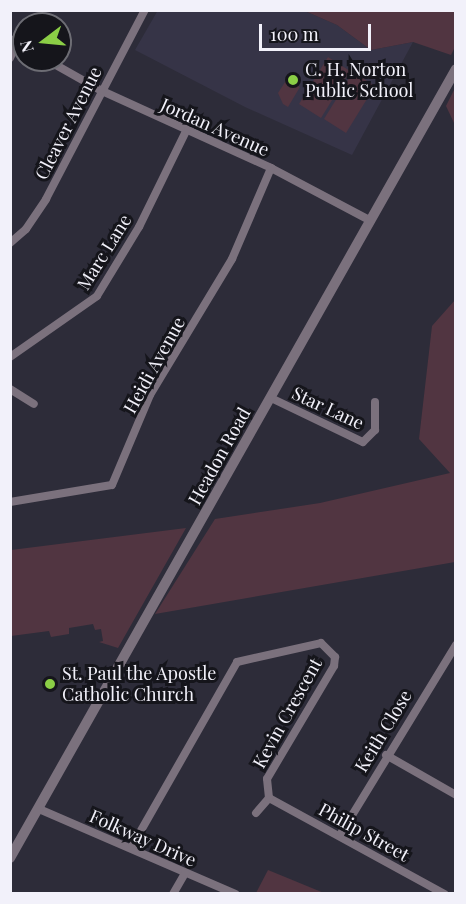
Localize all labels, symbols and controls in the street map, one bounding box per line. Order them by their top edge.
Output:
north arrow [12,12,72,72]
scale bar [262,12,374,50]
text: 100 m [270,22,319,46]
text: N [14,38,38,55]
place label: C. H. Norton Public School [305,59,413,101]
street label: Cleaver Avenue [30,62,106,184]
marker: C. H. Norton Public School [286,73,300,87]
street label: Jordan Avenue [157,93,273,161]
street label: Marc Lane [72,210,136,294]
street label: Heidi Avenue [119,313,189,417]
street label: Star Lane [289,382,367,434]
street label: Headon Road [183,404,255,508]
street label: Kevin Crescent [248,654,326,772]
place label: St. Paul the Apostle Catholic Church [62,663,217,706]
marker: St. Paul the Apostle Catholic Church [43,677,57,691]
street label: Keith Close [350,686,416,776]
street label: Philip Street [315,798,413,866]
street label: Folkway Drive [86,805,200,871]

